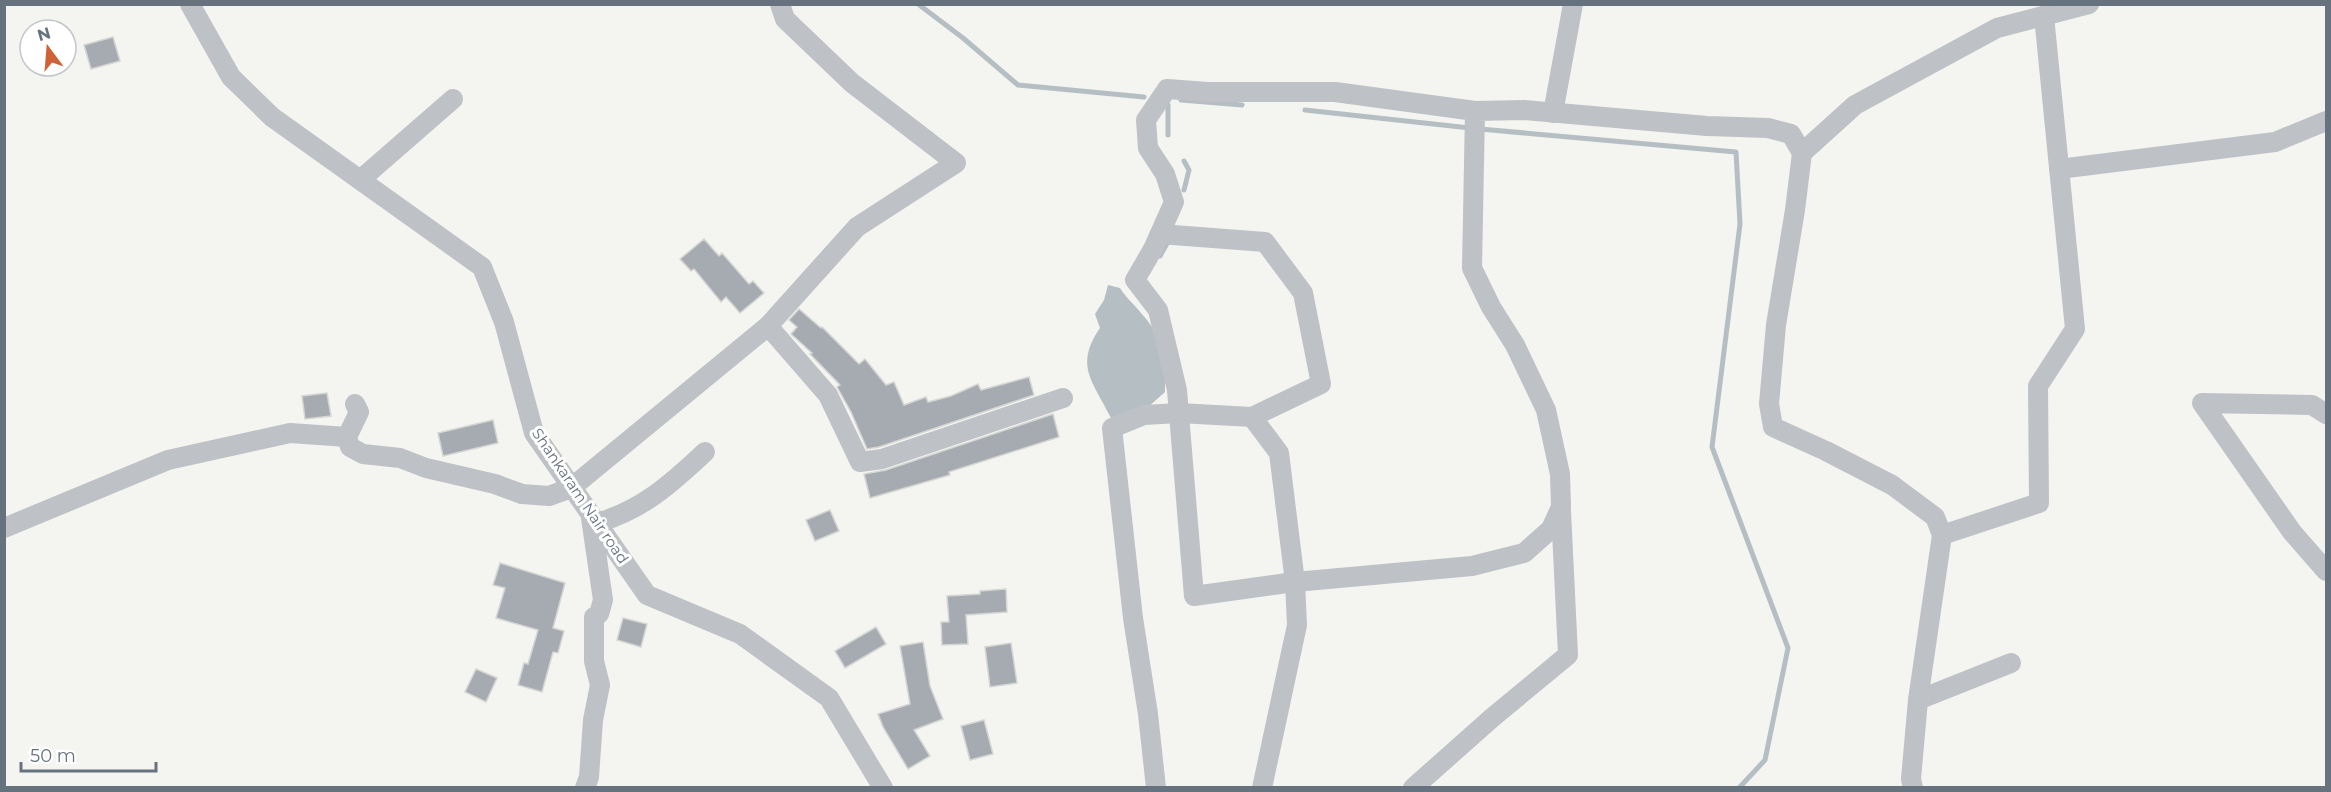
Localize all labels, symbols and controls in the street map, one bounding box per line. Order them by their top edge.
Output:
north arrow [18,18,78,78]
text: N [35,23,53,45]
street label: Shankaram Nair road [528,424,633,567]
scale bar [21,735,156,773]
text: 50 m [30,745,76,767]

